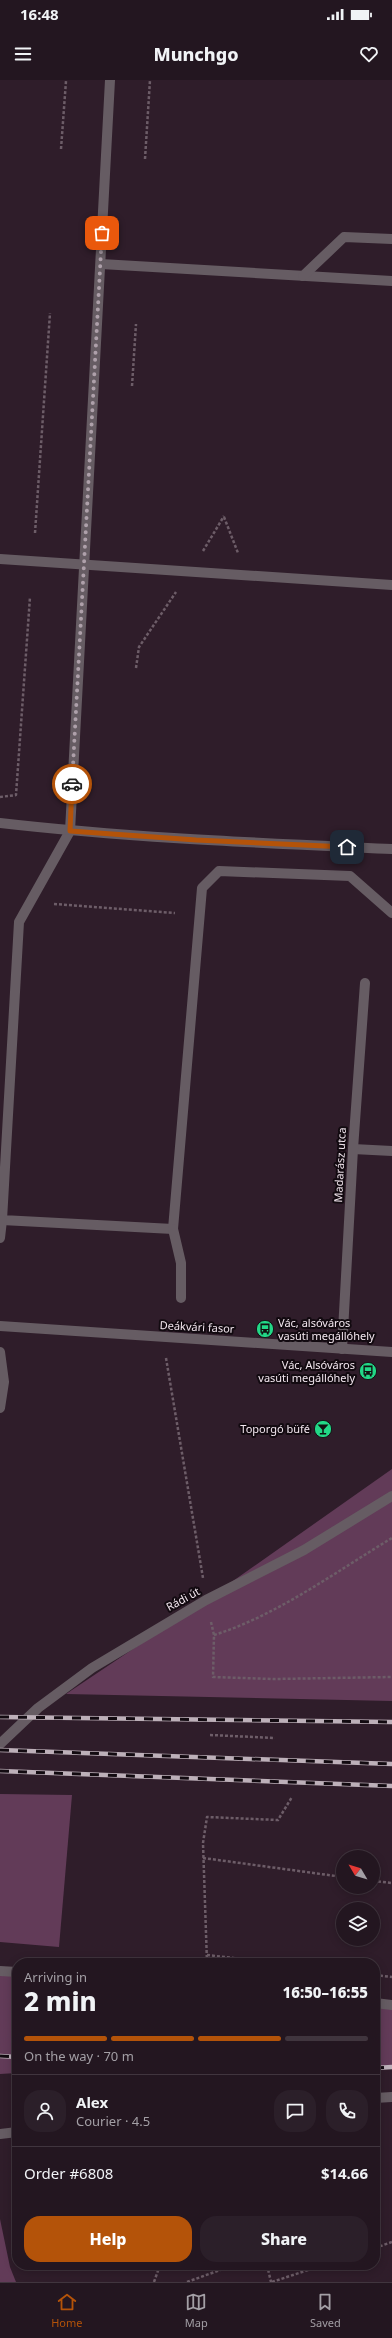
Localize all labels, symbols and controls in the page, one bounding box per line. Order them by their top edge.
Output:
text: 16:48 [20,4,59,24]
text: Munchgo [153,42,239,66]
icon: menu [12,43,34,65]
icon: heart [358,43,380,65]
pin [85,216,119,250]
icon: bag [91,222,113,244]
courier [52,764,92,804]
icon: car [61,773,83,795]
pin [330,830,364,864]
icon: home [336,836,358,858]
street label: Madarász utca [330,1127,349,1203]
place label: Vác, alsóváros vasúti megállóhely [278,1315,375,1343]
street label: Deákvári fasor [159,1317,235,1336]
bus stop icon: Vác, alsóváros vasúti megállóhely [255,1319,275,1339]
place label: Vác, Alsóváros vasúti megállóhely [258,1357,355,1385]
bus stop icon: Vác, Alsóváros vasúti megállóhely [358,1361,378,1381]
bar icon: Toporgó büfé [313,1419,333,1439]
place label: Toporgó büfé [240,1421,310,1436]
street label: Rádi út [163,1583,202,1614]
north arrow [336,1850,380,1894]
map controls [336,1850,380,1946]
button: layers [336,1902,380,1946]
text: Arriving in [24,1968,87,1986]
text: 16:50–16:55 [283,1982,368,2002]
text: 2 min [24,1983,97,2019]
text: On the way · 70 m [24,2047,134,2065]
button: person [24,2090,66,2132]
button: chat [274,2090,316,2132]
button: phone [326,2090,368,2132]
text: Alex [76,2092,108,2112]
text: Courier · 4.5 [76,2112,150,2130]
text: Order #6808 [24,2163,113,2183]
text: $14.66 [321,2163,368,2183]
button: Help [24,2216,192,2262]
button: Share [200,2216,368,2262]
tab: Home [51,2291,82,2330]
tab: Map [185,2291,208,2330]
tab: Saved [310,2291,341,2330]

